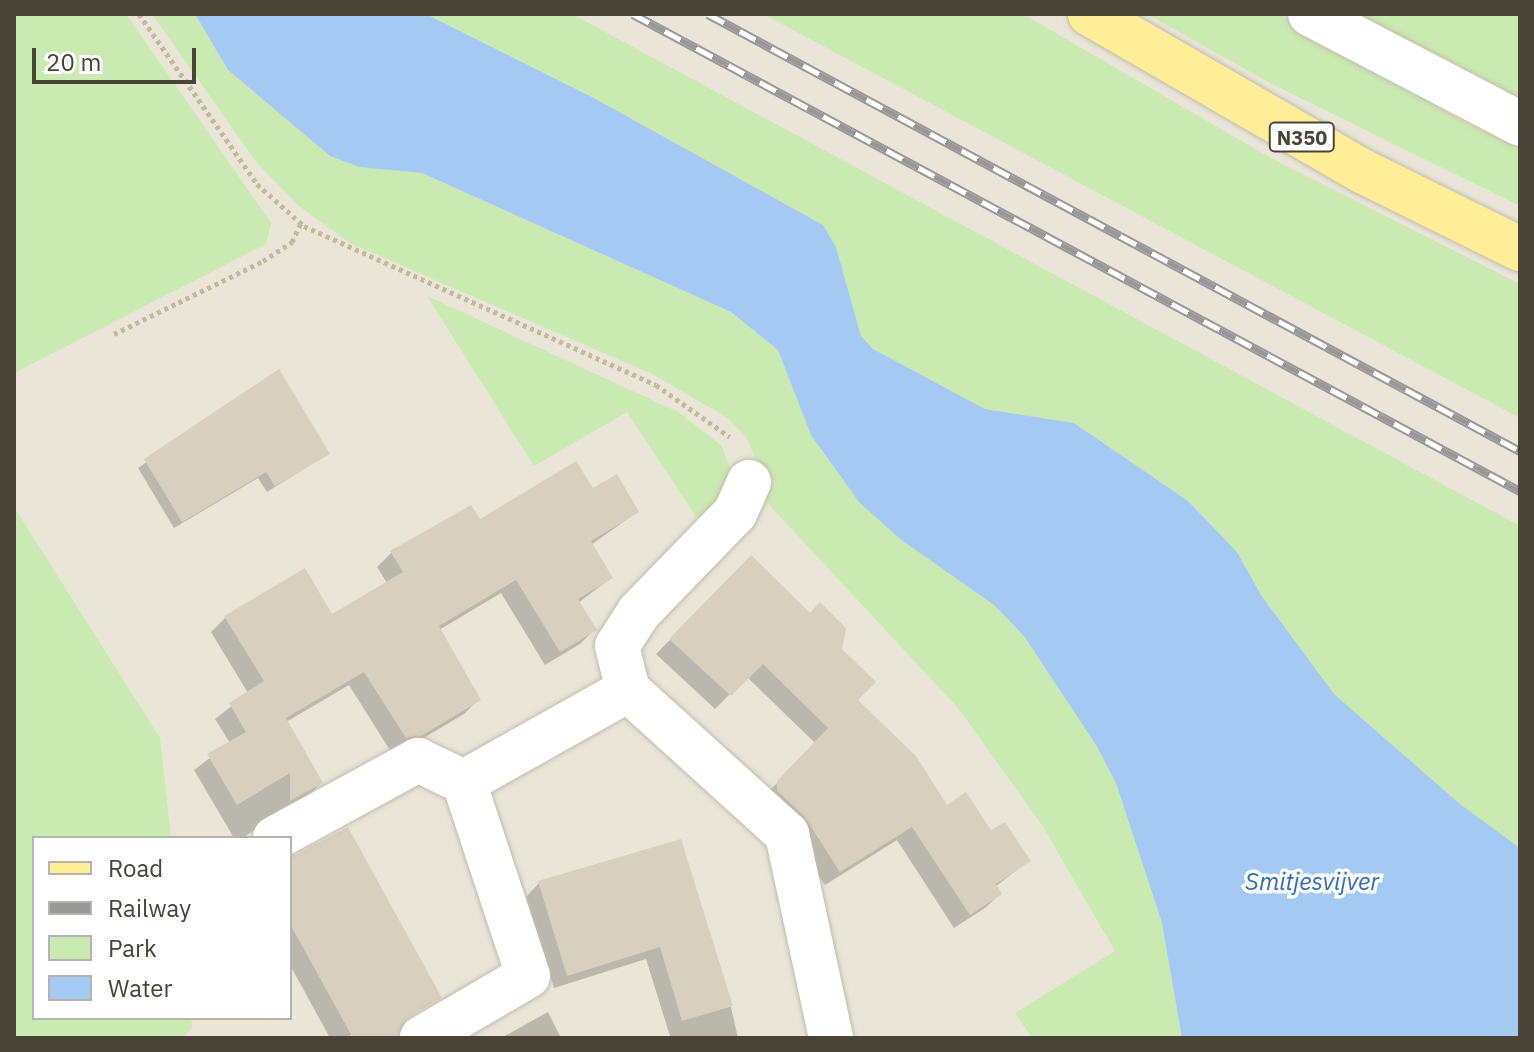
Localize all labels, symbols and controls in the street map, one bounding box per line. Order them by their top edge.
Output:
scale bar [36,32,200,82]
text: 20 m [46,46,101,78]
road number: N350 [1268,121,1336,153]
legend [32,836,292,1020]
text: Road [108,852,163,884]
water label: Smitjesvijver [1245,868,1379,896]
text: Railway [108,892,191,924]
text: Park [108,932,157,964]
text: Water [108,972,172,1004]

